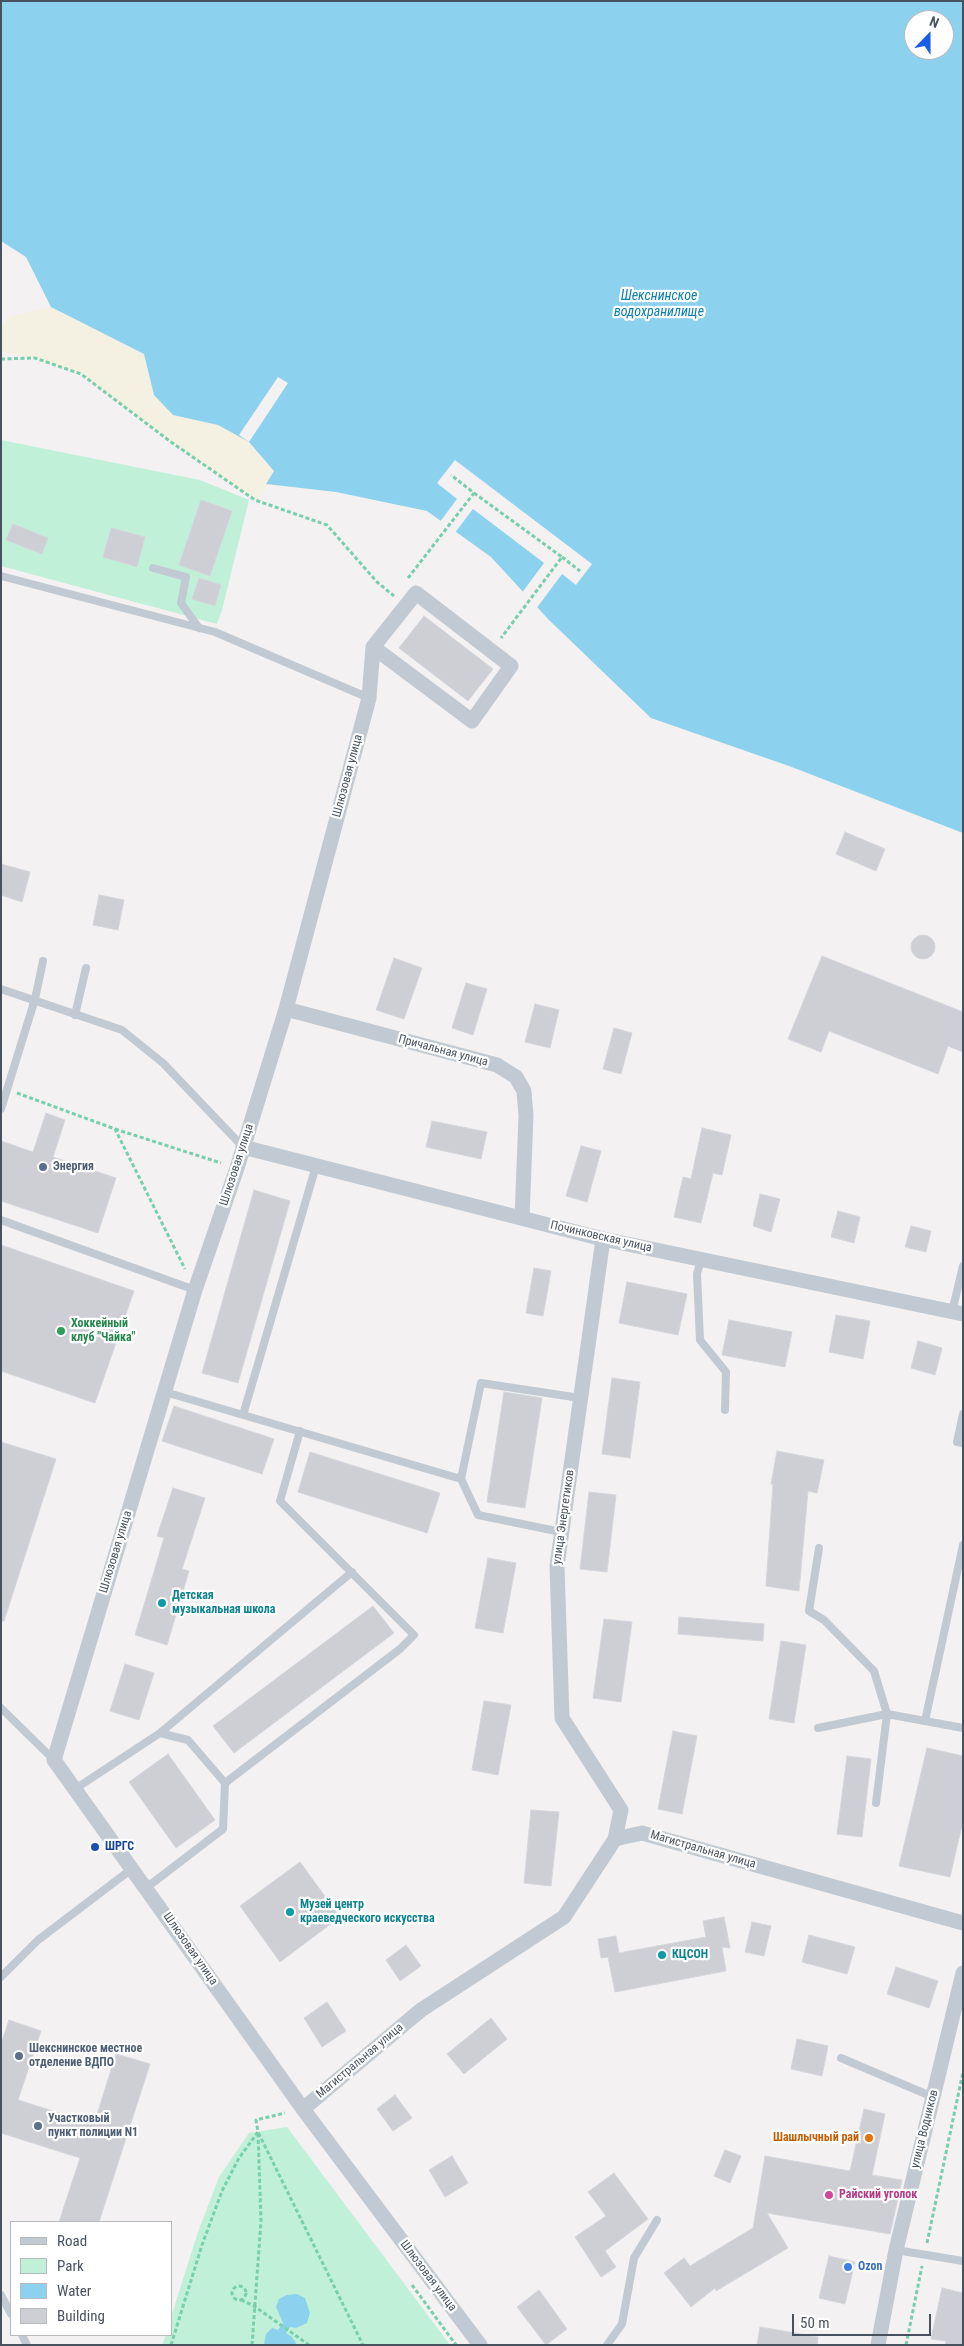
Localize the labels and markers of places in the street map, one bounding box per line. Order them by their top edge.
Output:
place label: Энергия [53,1160,94,1174]
marker: Энергия [37,1161,49,1173]
place label: Хоккейный клуб "Чайка" [71,1317,135,1345]
marker: Хоккейный клуб "Чайка" [55,1325,67,1337]
place label: Детская музыкальная школа [172,1589,275,1617]
marker: Детская музыкальная школа [156,1597,168,1609]
place label: ШРГС [105,1840,134,1854]
marker: ШРГС [89,1841,101,1853]
place label: Музей центр краеведческого искусства [300,1898,435,1926]
marker: Музей центр краеведческого искусства [284,1906,296,1918]
place label: КЦСОН [672,1948,708,1962]
marker: КЦСОН [656,1949,668,1961]
place label: Шекснинское местное отделение ВДПО [29,2042,142,2070]
marker: Шекснинское местное отделение ВДПО [13,2050,25,2062]
place label: Участковый пункт полиции N1 [48,2112,138,2140]
marker: Участковый пункт полиции N1 [32,2120,44,2132]
place label: Шашлычный рай [773,2131,859,2145]
marker: Шашлычный рай [863,2132,875,2144]
place label: Райский уголок [839,2188,917,2202]
marker: Райский уголок [823,2189,835,2201]
place label: Ozon [858,2260,882,2274]
marker: Ozon [842,2261,854,2273]

